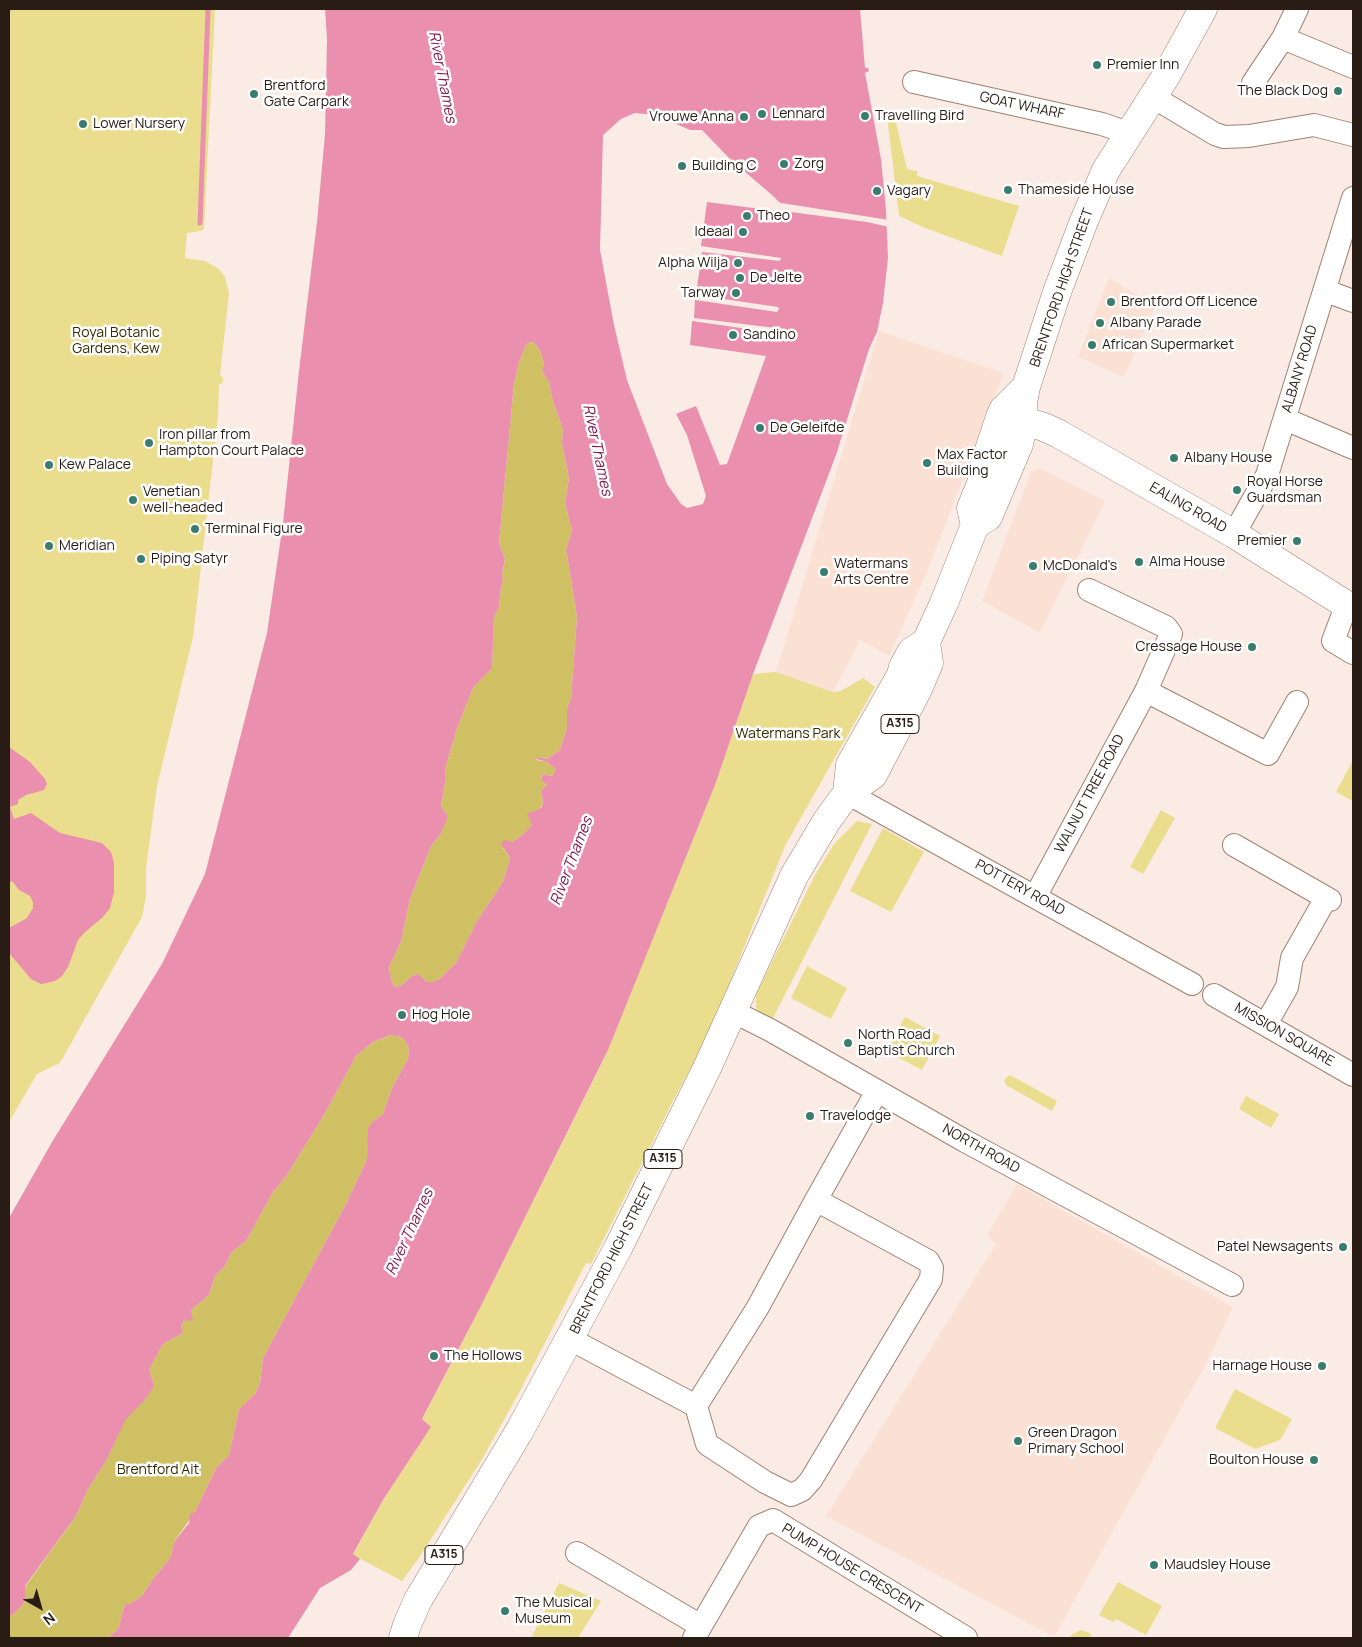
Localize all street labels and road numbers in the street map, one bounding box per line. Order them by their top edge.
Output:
street label: GOAT WHARF [978,89,1066,123]
street label: BRENTFORD HIGH STREET [1027,206,1097,370]
street label: ALBANY ROAD [1279,323,1321,415]
street label: EALING ROAD [1146,479,1230,537]
road number: A315 [881,714,919,734]
street label: WALNUT TREE ROAD [1052,732,1128,856]
street label: POTTERY ROAD [972,856,1068,920]
street label: MISSION SQUARE [1231,1000,1337,1070]
street label: NORTH ROAD [939,1121,1023,1177]
road number: A315 [644,1150,682,1168]
street label: BRENTFORD HIGH STREET [567,1181,657,1337]
street label: PUMP HOUSE CRESCENT [779,1520,925,1618]
road number: A315 [425,1546,463,1564]

